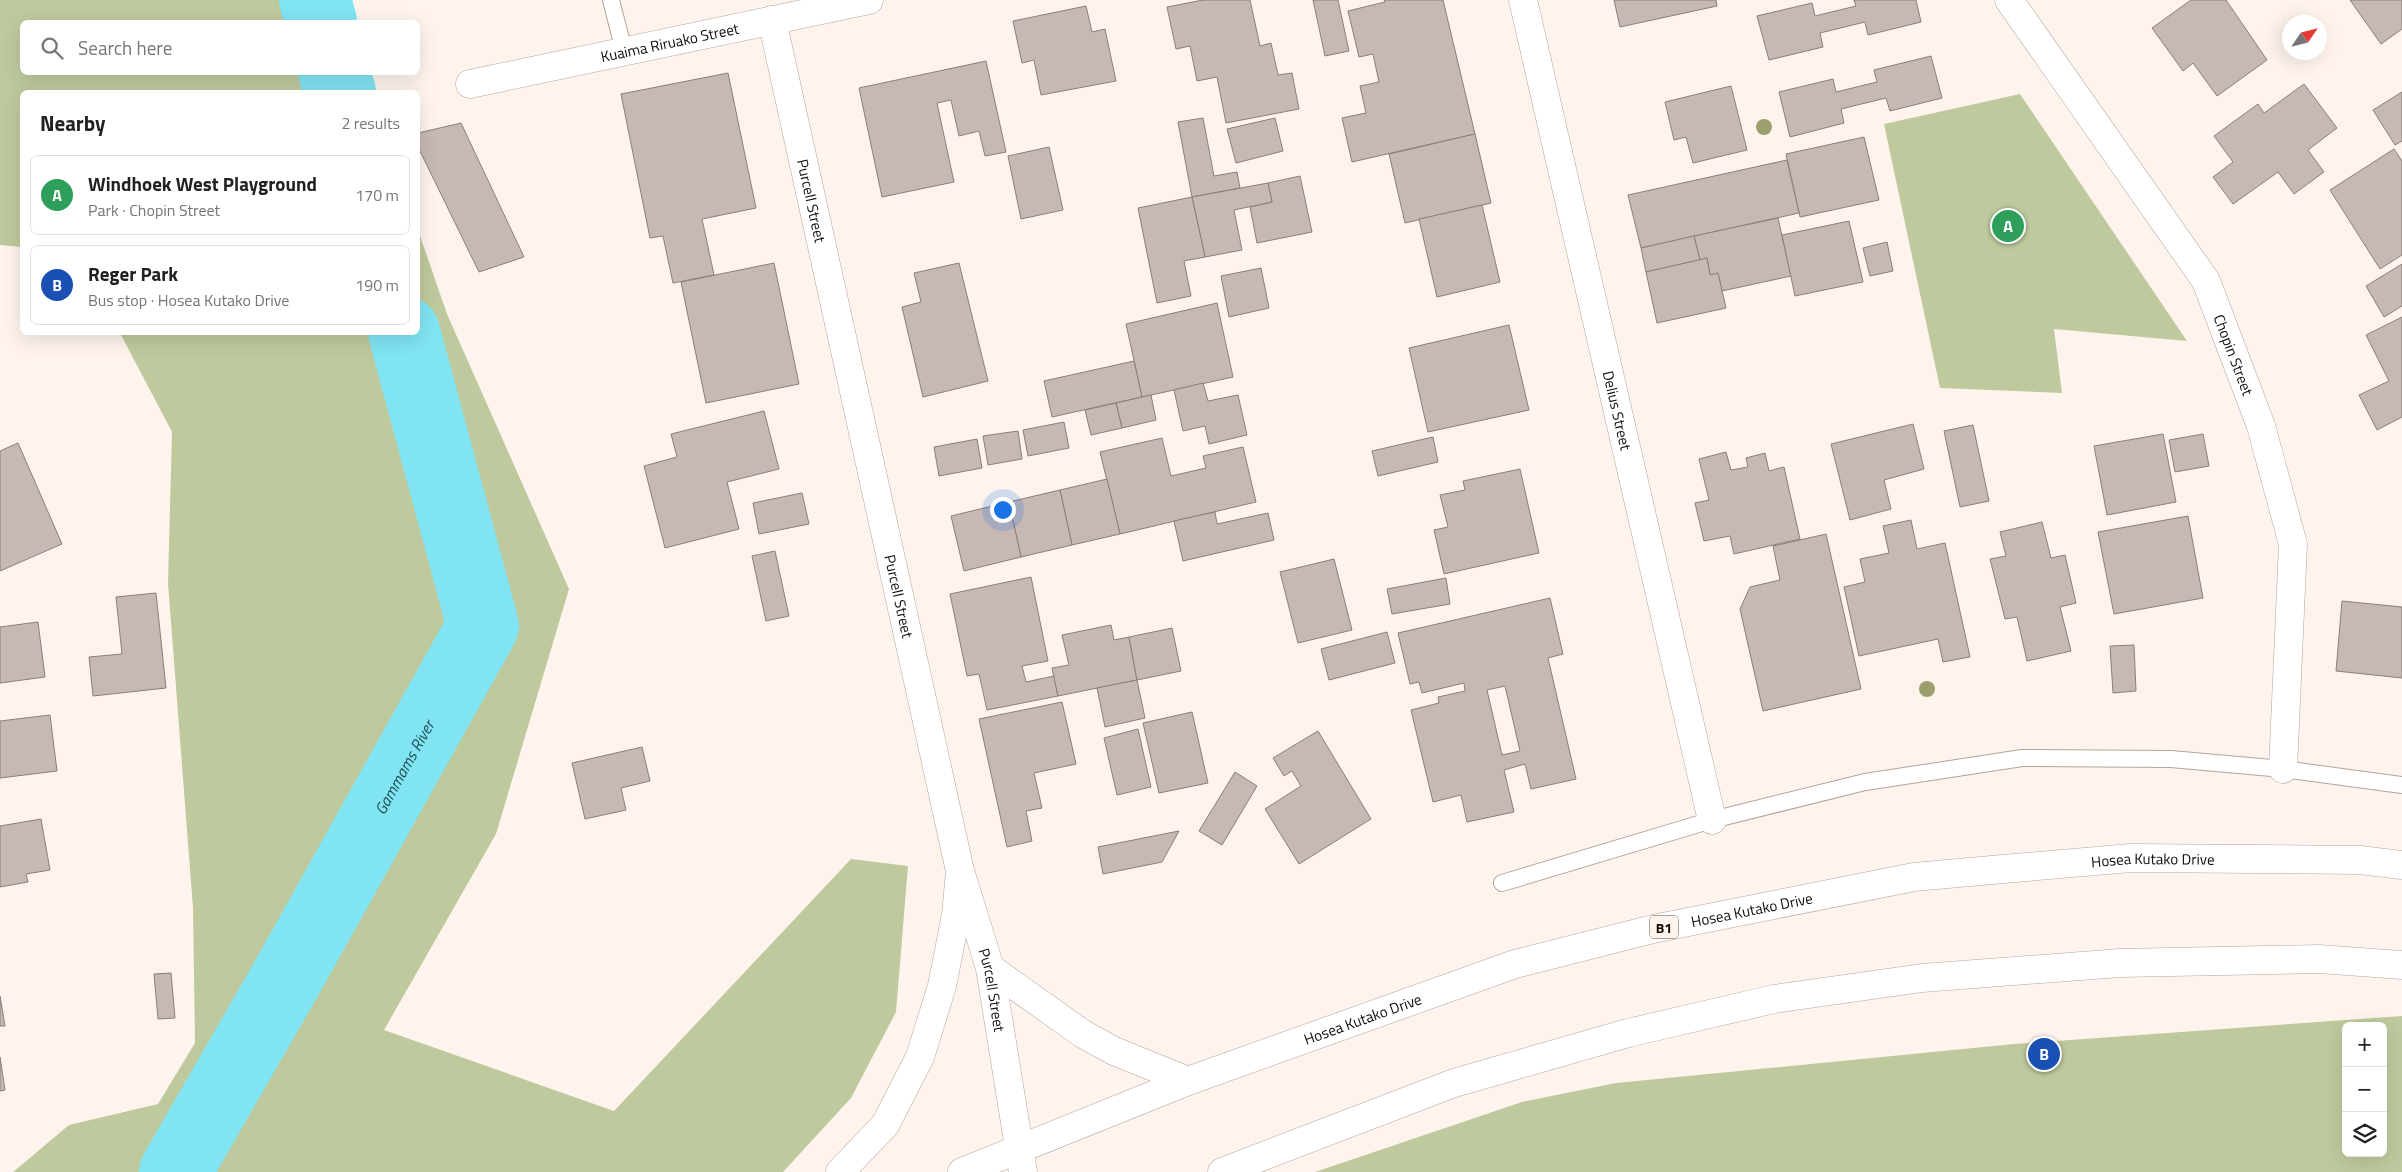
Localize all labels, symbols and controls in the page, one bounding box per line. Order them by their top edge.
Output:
north arrow [2282,15,2327,60]
street label: Kuaima Riruako Street [598,16,742,68]
search box [20,20,420,75]
text: Search here [78,33,172,62]
icon: search [38,34,66,62]
text: Nearby [40,107,105,139]
text: 2 results [341,111,400,135]
street label: Purcell Street [792,157,832,245]
text: Windhoek West Playground [88,169,317,198]
text: A [52,183,62,207]
text: 170 m [355,183,399,207]
text: Park · Chopin Street [88,198,220,222]
pin: A [1992,207,2024,245]
text: Reger Park [88,259,178,288]
text: B [52,273,62,297]
text: 190 m [355,273,399,297]
text: Bus stop · Hosea Kutako Drive [88,288,289,312]
street label: Chopin Street [2208,311,2260,399]
street label: Delius Street [1597,368,1638,453]
your location [990,497,1016,523]
street label: Purcell Street [879,552,920,641]
water label: Gammams River [368,714,441,819]
street label: Hosea Kutako Drive [2090,846,2215,873]
street label: Hosea Kutako Drive [1689,886,1815,933]
road number: B1 [1650,916,1678,939]
street label: Purcell Street [973,945,1012,1034]
street label: Hosea Kutako Drive [1300,987,1425,1050]
map controls [2342,1022,2387,1157]
button: + [2342,1022,2387,1067]
pin: B [2028,1035,2060,1073]
button: − [2342,1067,2387,1112]
button: layers [2342,1112,2387,1157]

